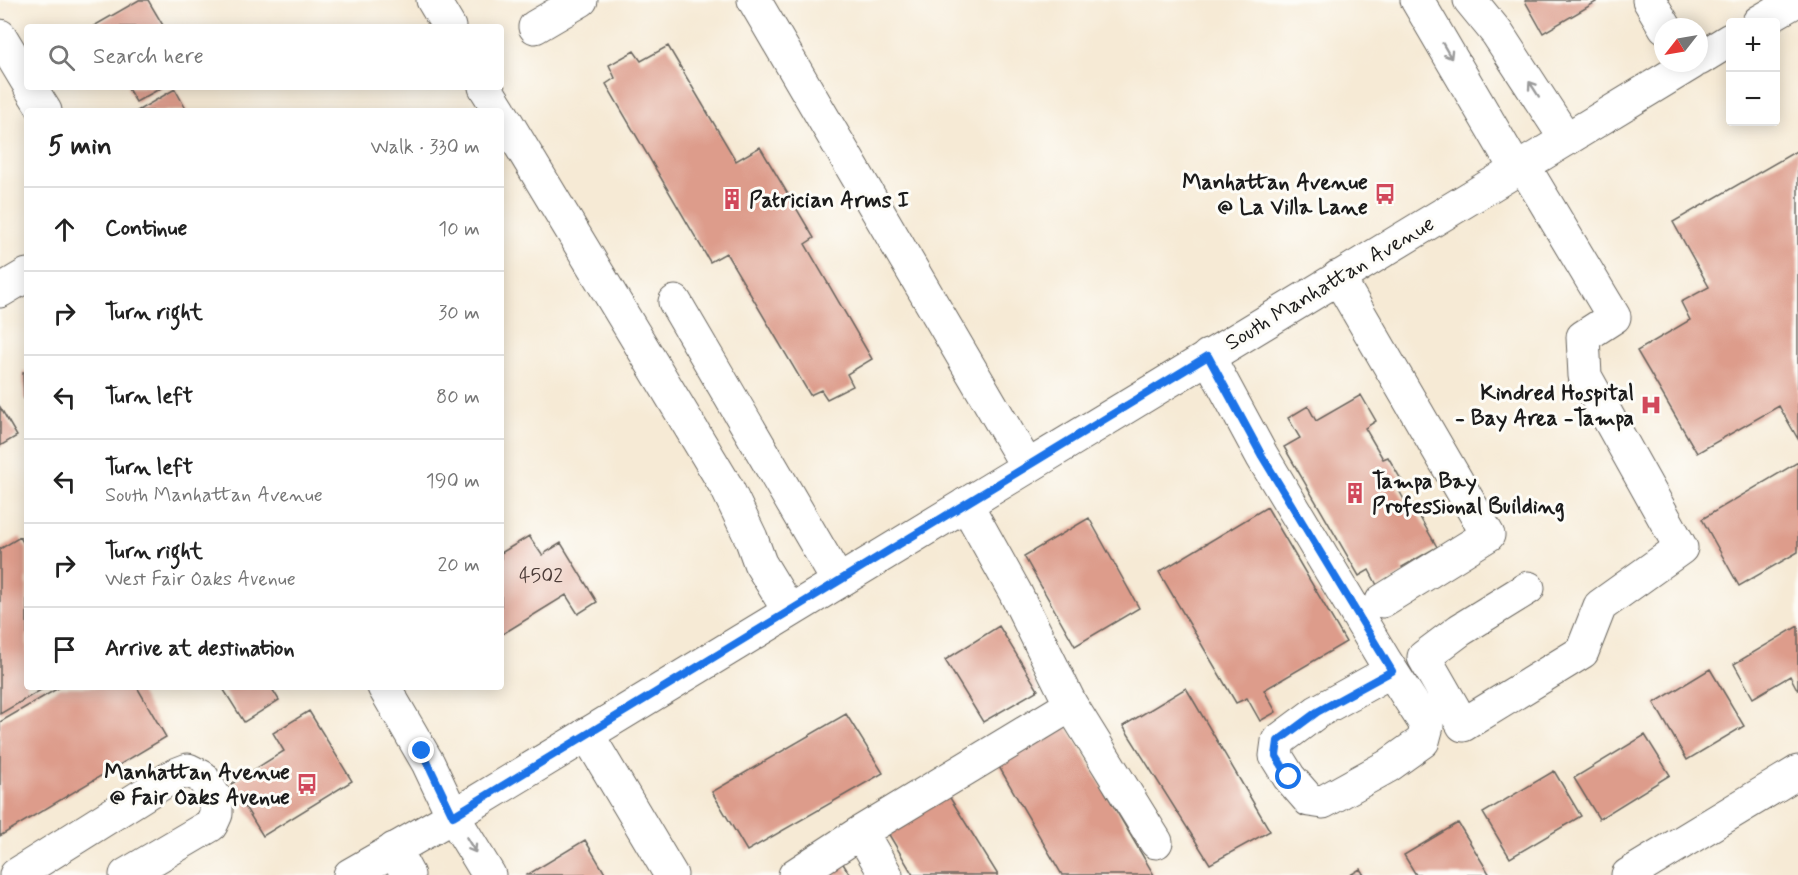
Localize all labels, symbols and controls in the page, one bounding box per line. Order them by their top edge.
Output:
north arrow [1654,18,1708,72]
map controls [1726,18,1780,126]
button: + [1726,18,1780,72]
search box [24,24,504,90]
icon: search [45,41,78,74]
one-way arrow [1442,41,1453,59]
text: Search here [93,43,204,71]
button: − [1726,72,1780,126]
one-way arrow [1528,81,1541,98]
text: 5 min [48,130,112,164]
text: Walk · 330 m [371,134,480,161]
place label: Manhattan Avenue @ La Villa Lane [1182,169,1368,222]
bus stop icon: Manhattan Avenue @ La Villa Lane [1373,182,1397,206]
building icon: Patrician Arms I [720,187,744,211]
place label: Patrician Arms I [749,187,909,215]
street label: South Manhattan Avenue [1220,210,1440,357]
icon: ahead [48,213,81,246]
text: Continue [105,215,187,243]
text: 10 m [438,216,480,243]
icon: right [48,297,81,330]
text: Turn right [105,299,203,327]
text: 30 m [438,300,480,327]
place label: Kindred Hospital - Bay Area -Tampa [1455,380,1634,433]
icon: left [48,381,81,414]
text: Turn left [105,383,193,411]
text: 80 m [436,384,480,411]
hospital icon: Kindred Hospital - Bay Area -Tampa [1639,393,1663,417]
text: Turn left [105,454,193,482]
icon: left [48,465,81,498]
text: 190 m [426,468,480,495]
place label: Tampa Bay Professional Building [1372,468,1565,522]
building icon: Tampa Bay Professional Building [1343,481,1367,505]
text: South Manhattan Avenue [105,482,323,509]
text: Turn right [105,538,203,566]
icon: right [48,549,81,582]
text: 20 m [437,552,480,579]
house number: 4502 [519,563,563,590]
text: West Fair Oaks Avenue [105,566,296,593]
icon: arrive [48,633,81,666]
text: Arrive at destination [105,635,295,663]
route end [408,737,434,763]
place label: Manhattan Avenue @ Fair Oaks Avenue [104,759,290,812]
route start [1275,763,1301,789]
bus stop icon: Manhattan Avenue @ Fair Oaks Avenue [295,772,319,796]
one-way arrow [465,836,477,853]

